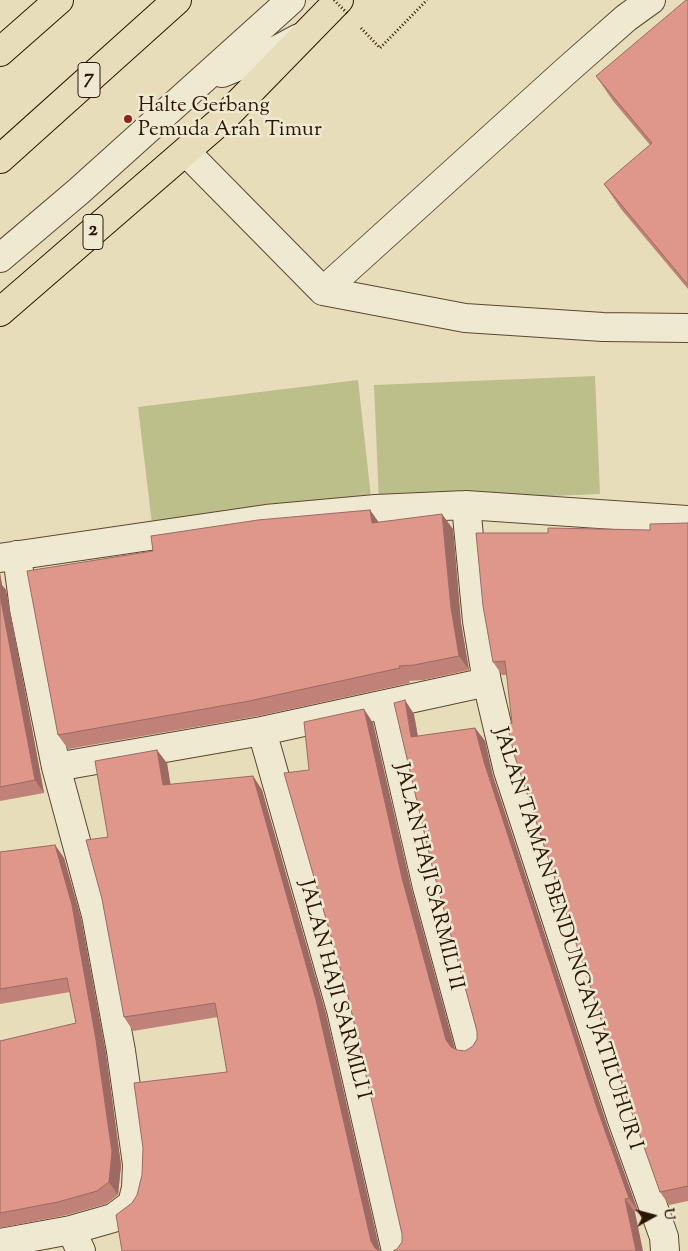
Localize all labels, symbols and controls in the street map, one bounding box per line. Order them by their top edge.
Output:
road number: 7 [78,62,100,98]
place label: Halte Gerbang Pemuda Arah Timur [138,94,322,144]
marker: Halte Gerbang Pemuda Arah Timur [122,113,134,125]
road number: 2 [83,214,103,250]
street label: JALAN TAMAN BENDUNGAN JATILUHUR I [486,725,646,1153]
street label: JALAN HAJI SARMILI II [387,761,467,993]
street label: JALAN HAJI SARMILI I [292,878,374,1102]
north arrow [628,1191,678,1241]
text: U [657,1207,679,1221]

